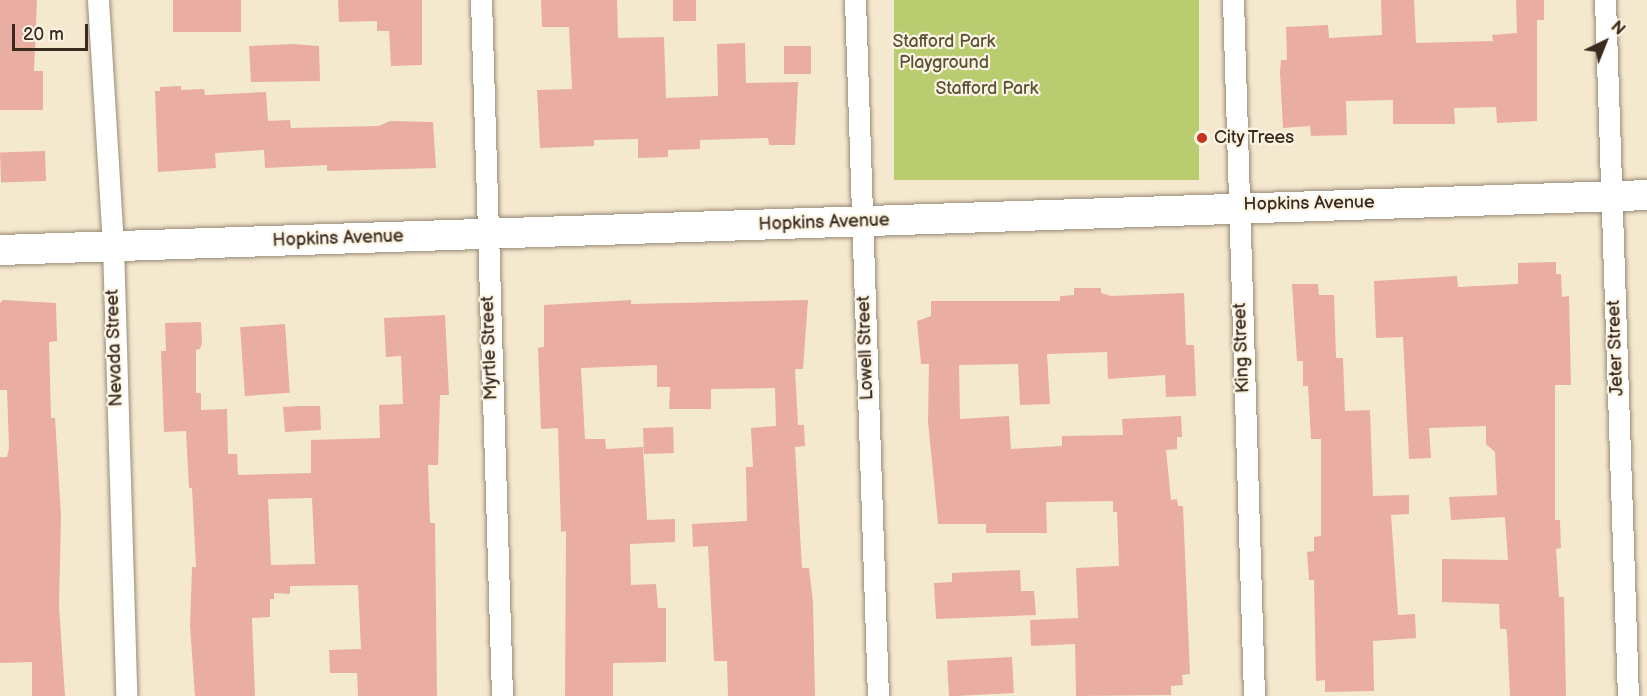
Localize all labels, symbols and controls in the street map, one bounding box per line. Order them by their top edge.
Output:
scale bar [15,12,92,50]
north arrow [1575,12,1635,72]
text: N [1607,17,1628,40]
text: 20 m [23,24,64,45]
park label: Stafford Park Playground [893,32,995,74]
park label: Stafford Park [936,78,1038,100]
place label: City Trees [1214,127,1296,149]
marker: City Trees [1195,131,1209,145]
street label: Hopkins Avenue [1243,192,1375,216]
street label: Hopkins Avenue [758,210,890,236]
street label: Hopkins Avenue [272,226,404,252]
street label: Nevada Street [102,289,128,407]
street label: Myrtle Street [477,295,503,401]
street label: Lowell Street [853,295,879,401]
street label: Jeter Street [1604,300,1628,396]
street label: King Street [1230,302,1254,394]

